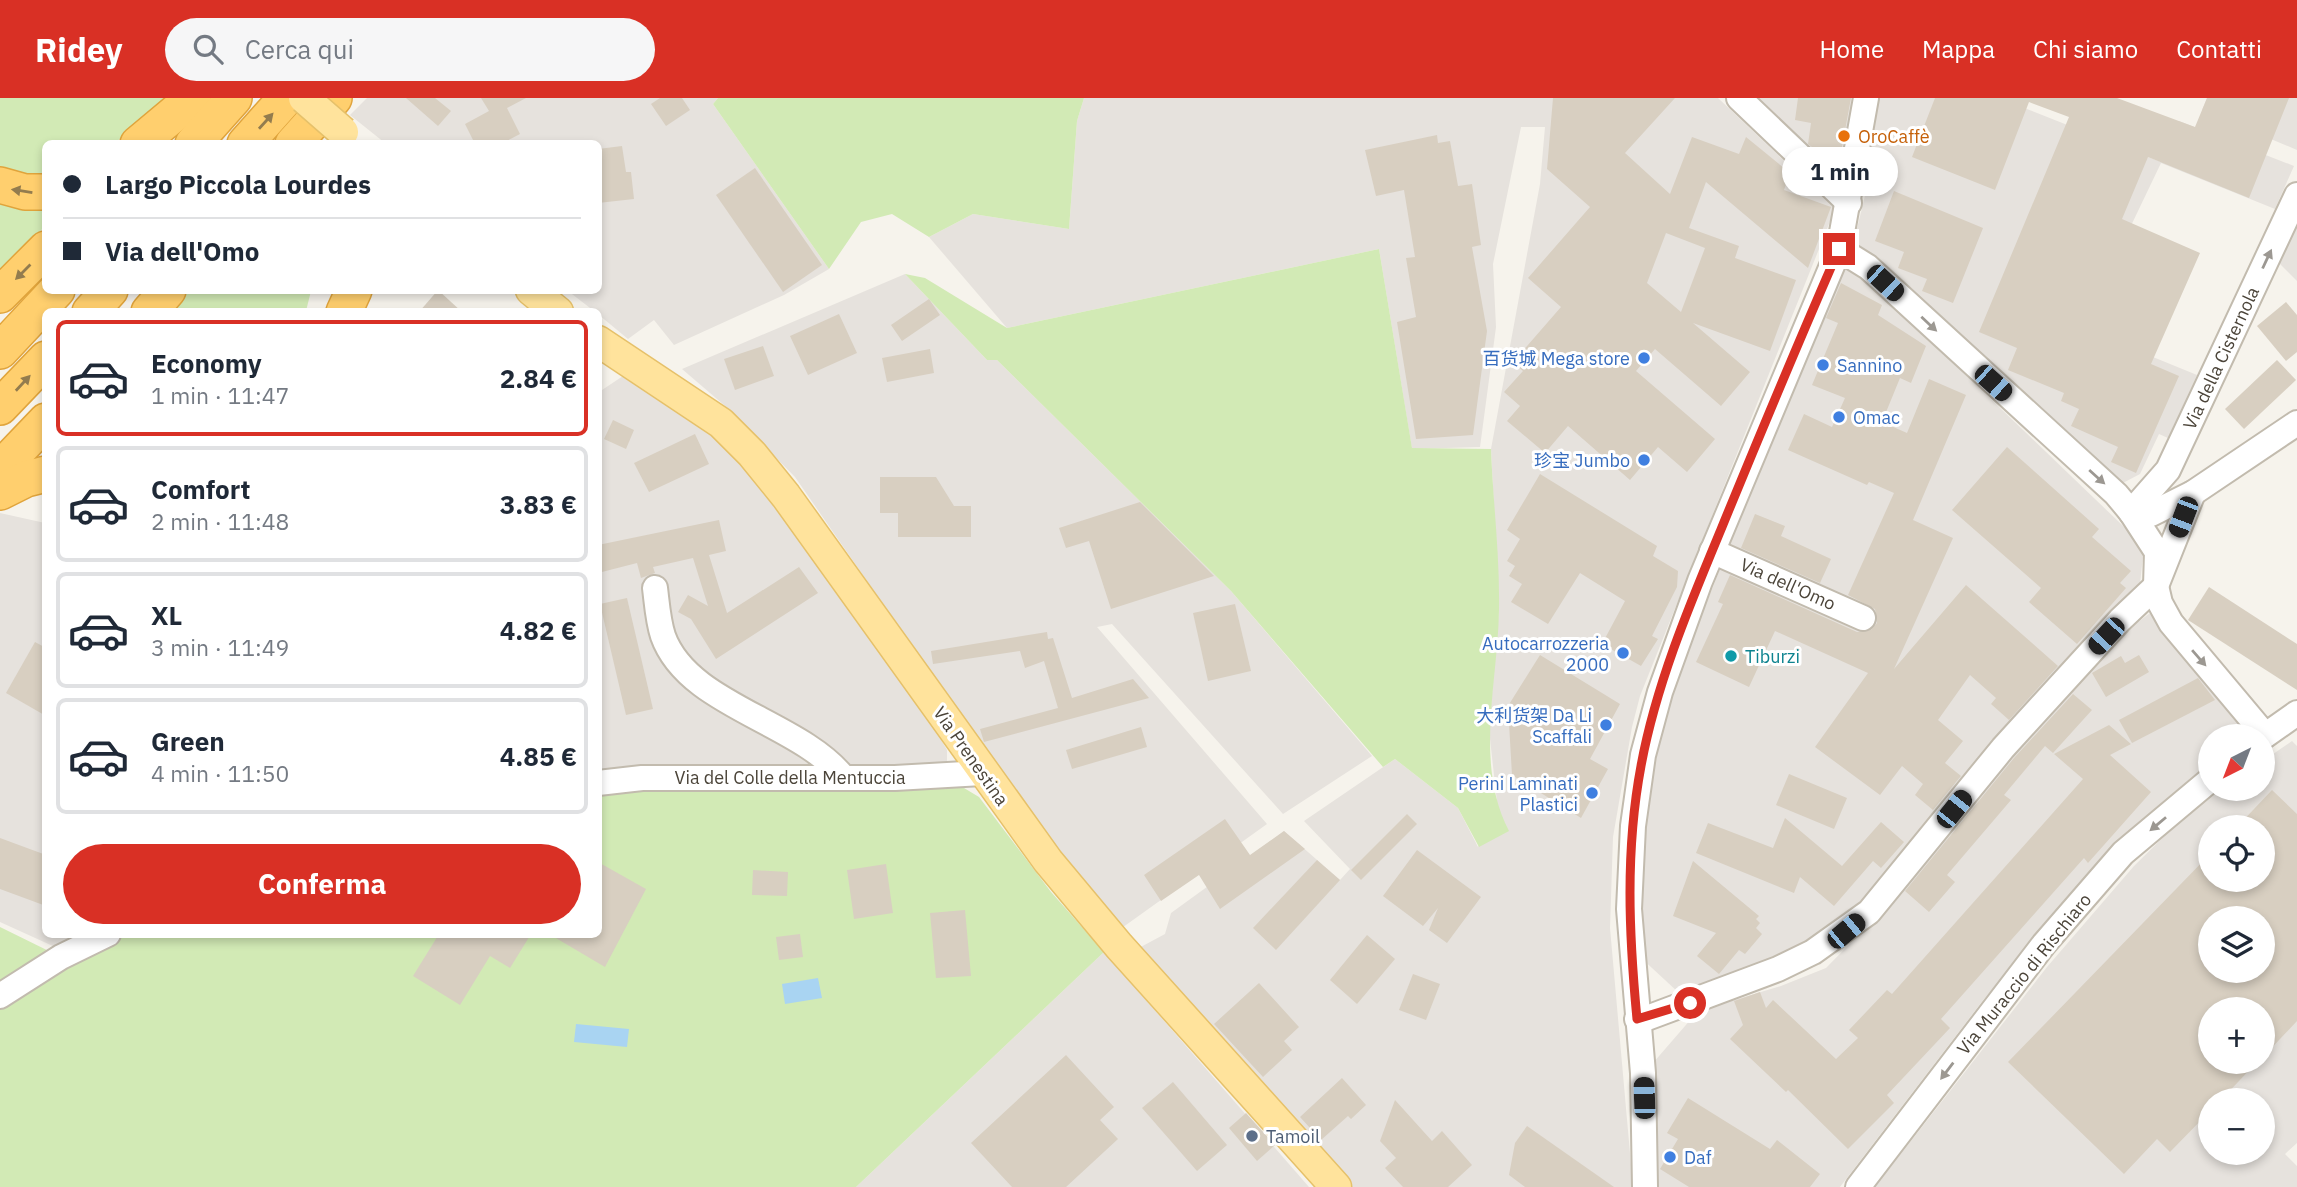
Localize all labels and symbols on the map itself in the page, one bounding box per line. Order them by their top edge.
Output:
one-way arrow [257,113,273,130]
place label: OroCaffè [1858,125,1930,148]
marker: OroCaffè [1836,128,1852,144]
callout: 1 min [1781,148,1897,197]
one-way arrow [11,185,33,196]
route end [1823,233,1855,265]
one-way arrow [2261,249,2273,269]
car [1863,261,1908,305]
one-way arrow [14,263,31,280]
street label: Via della Cisternola [2178,283,2264,433]
one-way arrow [1920,315,1937,331]
place label: 百货城 Mega store [1483,347,1630,370]
marker: 百货城 Mega store [1636,350,1652,366]
place label: Sannino [1837,354,1902,377]
marker: Sannino [1815,357,1831,373]
car [1971,361,2016,405]
one-way arrow [14,375,30,392]
place label: Omac [1853,406,1900,429]
marker: Omac [1831,409,1847,425]
place label: 珍宝 Jumbo [1534,449,1630,472]
marker: 珍宝 Jumbo [1636,452,1652,468]
one-way arrow [2088,469,2106,485]
car [2166,494,2201,540]
street label: Via dell'Omo [1737,553,1839,615]
car [2084,613,2129,659]
place label: Autocarrozzeria 2000 [1482,632,1609,676]
marker: Autocarrozzeria 2000 [1615,645,1631,661]
place label: Tiburzi [1745,645,1800,668]
marker: Tiburzi [1723,648,1739,664]
one-way arrow [2191,649,2206,666]
street label: Via Prenestina [928,702,1014,810]
place label: 大利货架 Da Li Scaffali [1476,704,1592,748]
marker: 大利货架 Da Li Scaffali [1598,717,1614,733]
north arrow [2198,724,2275,802]
street label: Via del Colle della Mentuccia [674,766,906,789]
place label: Perini Laminati Plastici [1458,772,1578,816]
marker: Perini Laminati Plastici [1584,785,1600,801]
car [1933,786,1976,832]
one-way arrow [2149,816,2166,831]
street label: Via Muraccio di Rischiaro [1952,889,2096,1059]
car [1824,909,1869,953]
route start [1674,987,1706,1019]
one-way arrow [1940,1062,1954,1080]
car [1633,1077,1656,1119]
place label: Tamoil [1266,1125,1320,1148]
marker: Tamoil [1244,1128,1260,1144]
place label: Daf [1684,1146,1712,1169]
marker: Daf [1662,1149,1678,1165]

